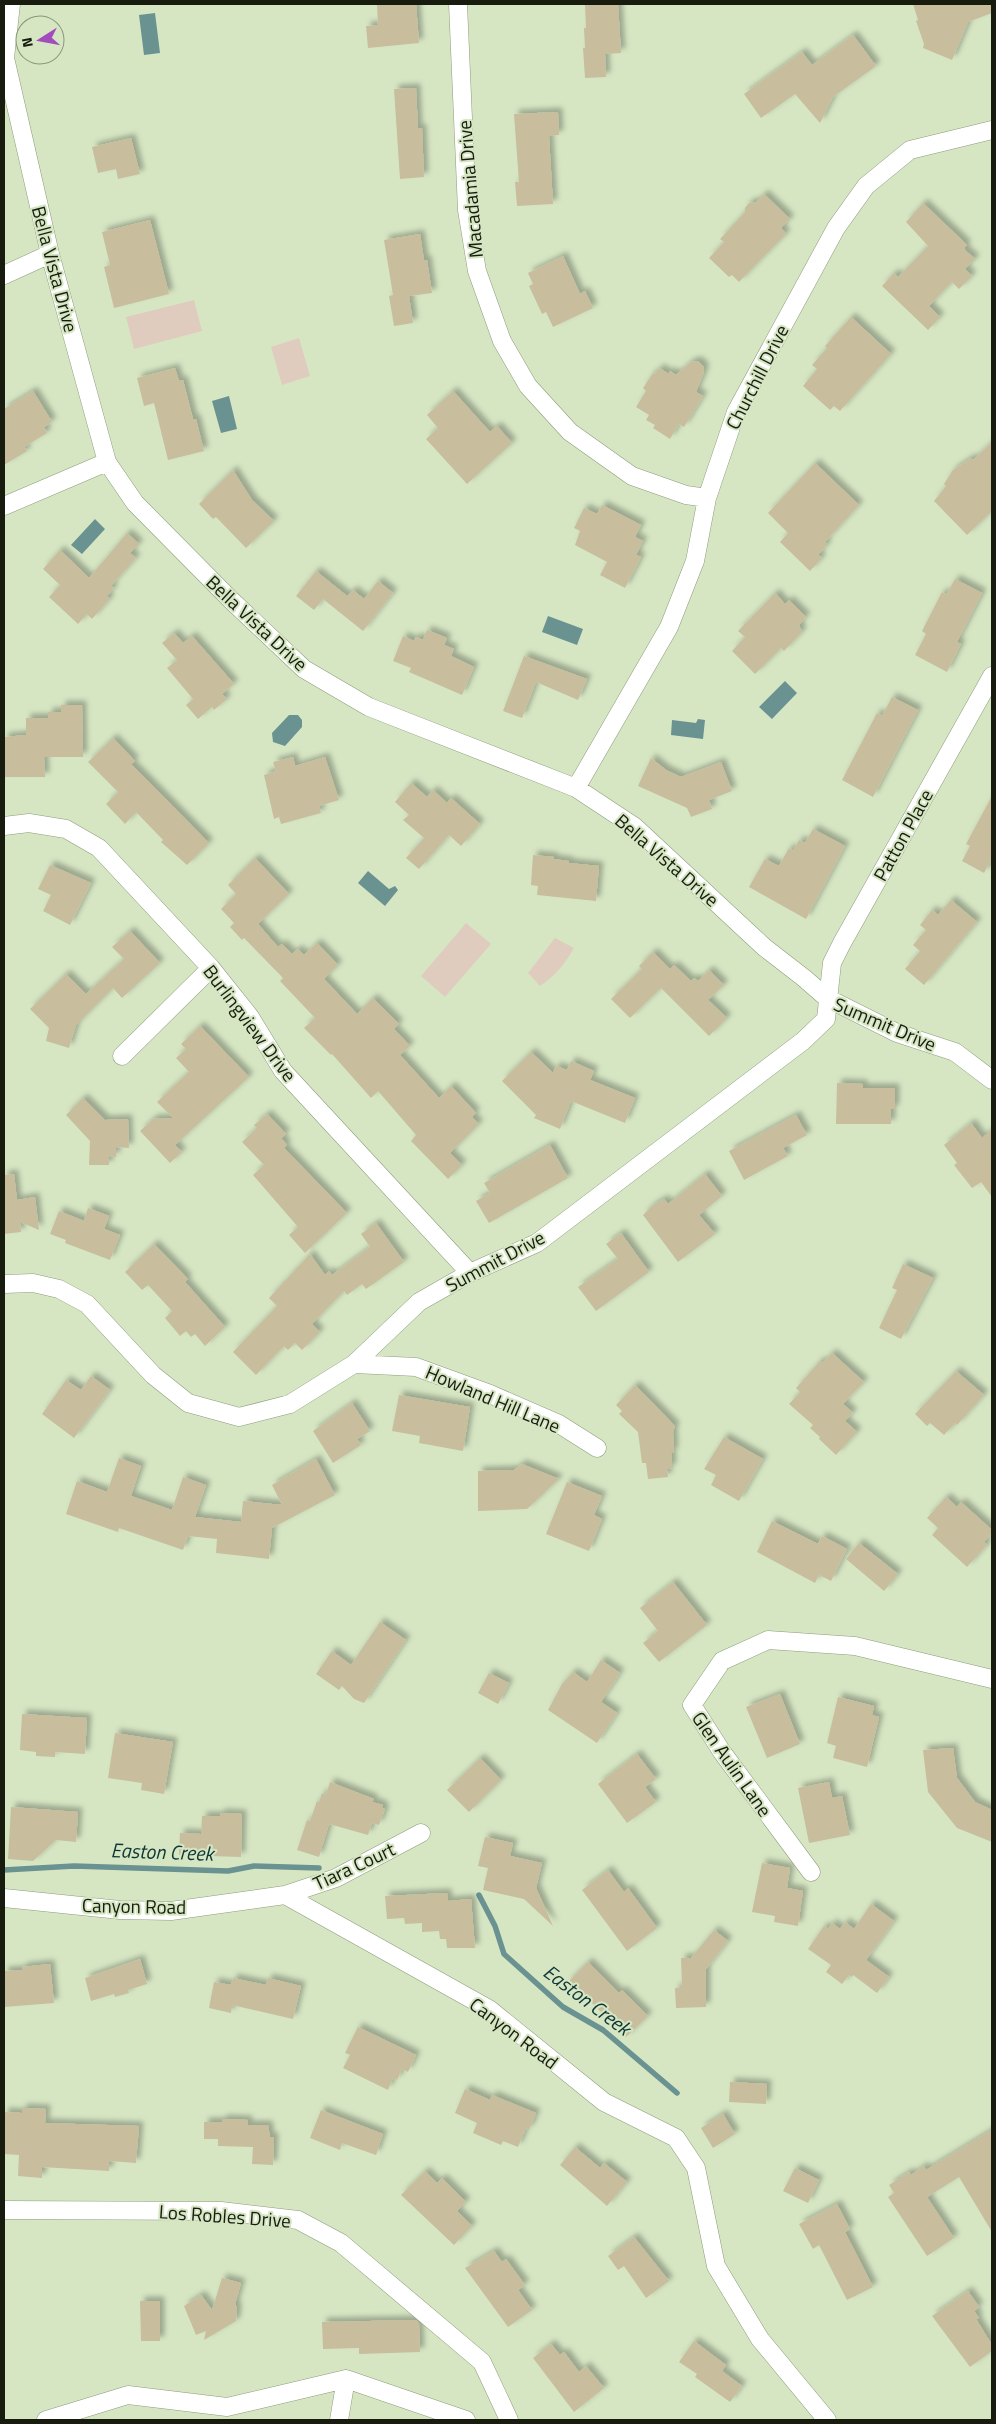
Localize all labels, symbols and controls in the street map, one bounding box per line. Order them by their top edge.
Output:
north arrow [15,15,65,65]
text: N [16,36,38,49]
street label: Macadamia Drive [449,119,490,259]
street label: Bella Vista Drive [25,202,86,335]
street label: Churchill Drive [718,319,795,434]
street label: Bella Vista Drive [200,568,315,677]
street label: Patton Place [865,783,940,886]
street label: Bella Vista Drive [609,806,726,913]
street label: Burlingview Drive [197,958,304,1087]
street label: Summit Drive [829,989,941,1058]
street label: Summit Drive [440,1222,550,1299]
street label: Howland Hill Lane [421,1357,565,1440]
street label: Glen Aulin Lane [685,1705,780,1822]
water label: Easton Creek [110,1834,216,1869]
street label: Tiara Court [308,1834,400,1897]
street label: Canyon Road [82,1890,187,1921]
water label: Easton Creek [537,1956,639,2044]
street label: Canyon Road [464,1990,565,2076]
street label: Los Robles Drive [158,2196,292,2235]

